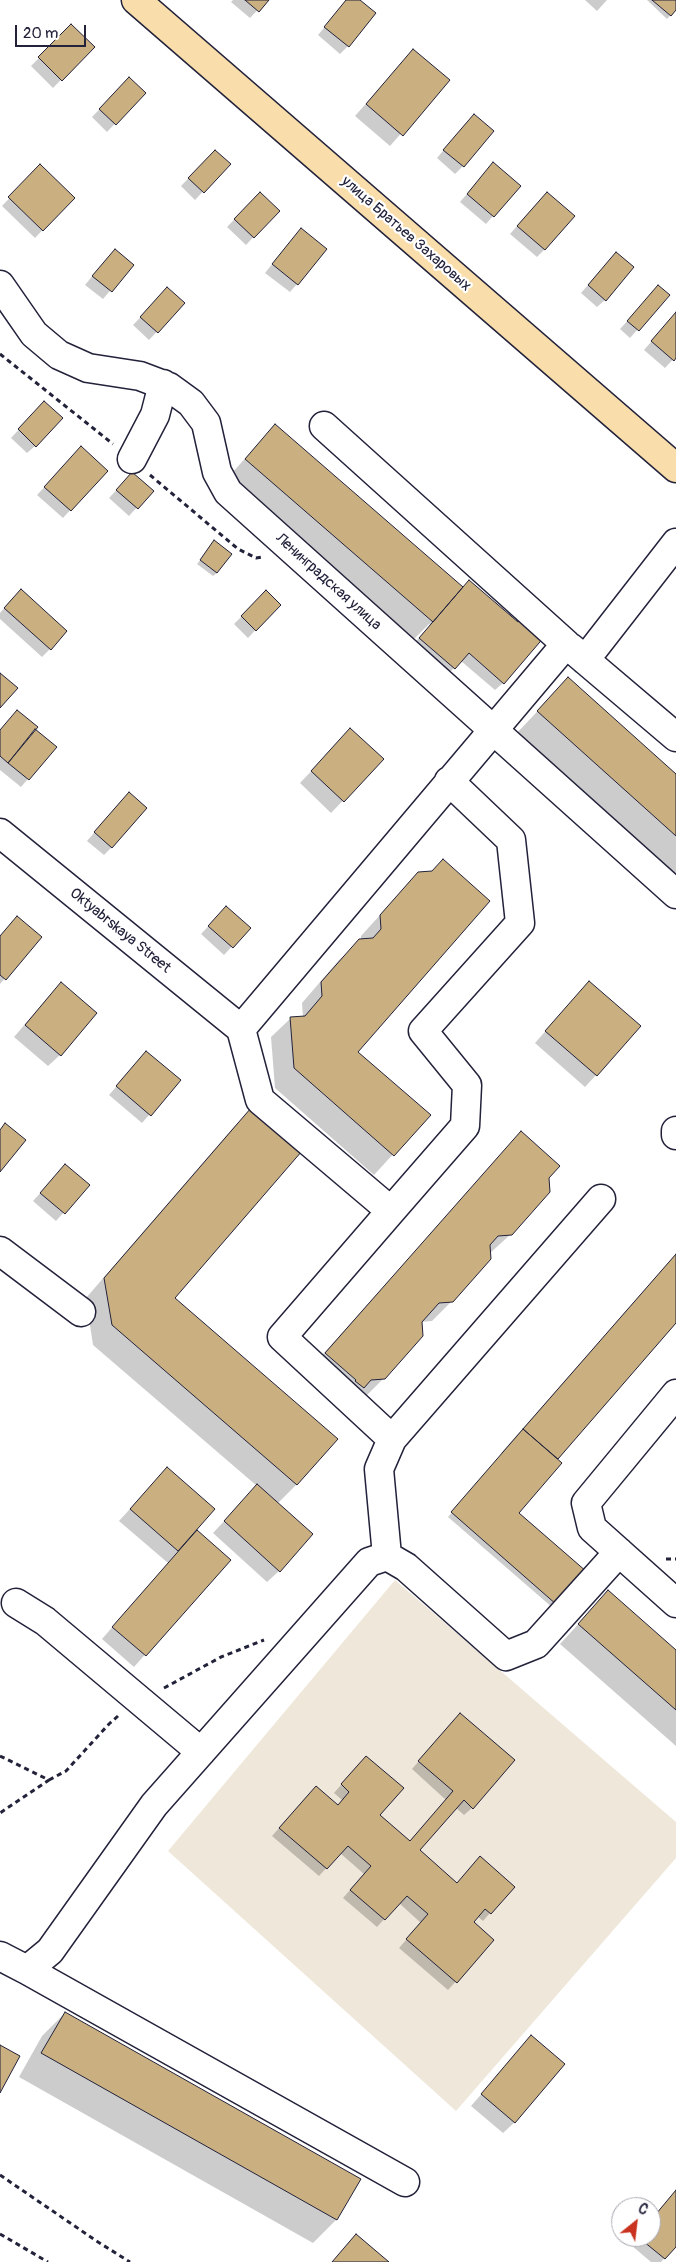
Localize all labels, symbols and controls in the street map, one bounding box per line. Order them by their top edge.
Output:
scale bar [18,15,89,47]
text: 20 m [23,24,58,43]
street label: улица Братьев Захаровых [337,173,475,295]
street label: Ленинградская улица [271,530,385,634]
street label: Oktyabrskaya Street [66,885,174,977]
north arrow [611,2197,661,2247]
text: С [635,2200,651,2219]

